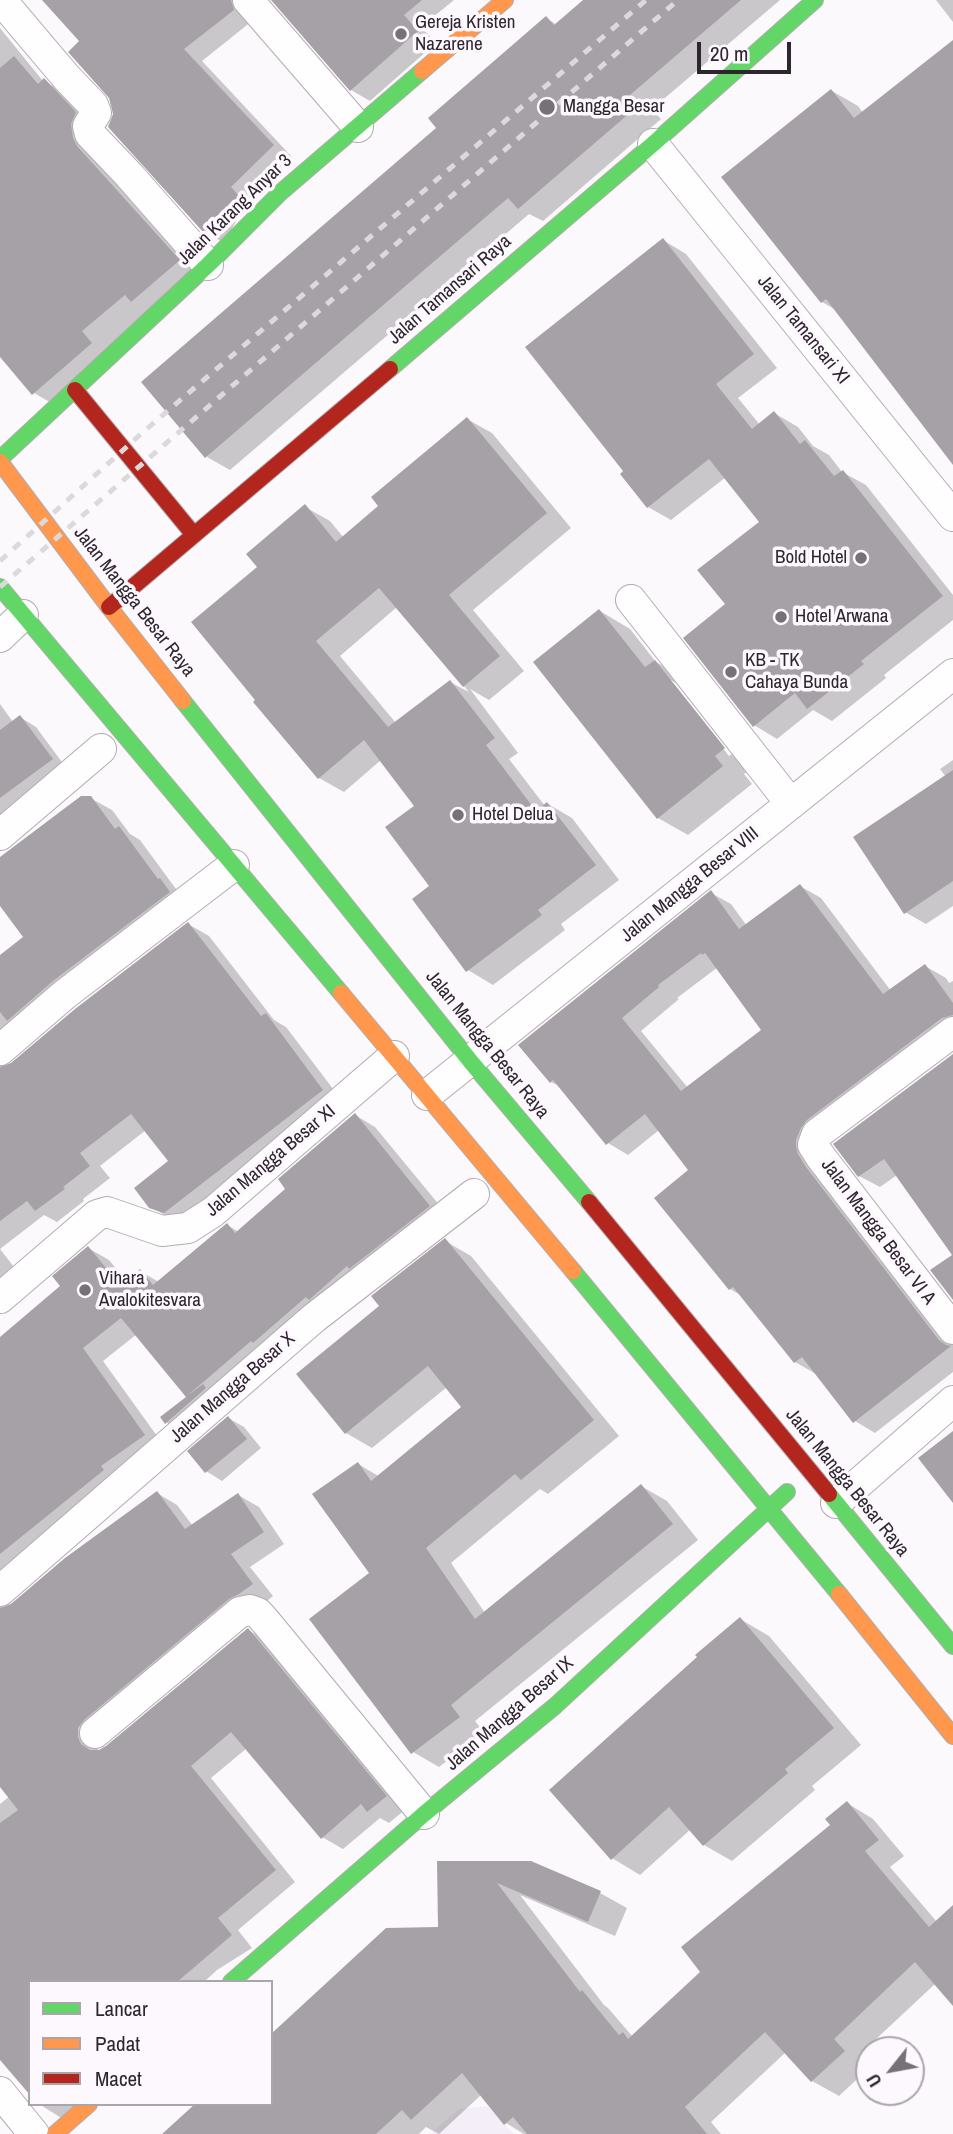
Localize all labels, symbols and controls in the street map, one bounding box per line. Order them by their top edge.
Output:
place label: Gereja Kristen Nazarene [415,12,515,56]
marker: Gereja Kristen Nazarene [393,26,409,42]
scale bar [701,28,796,72]
text: 20 m [710,39,748,68]
place label: Mangga Besar [563,96,664,118]
marker: Mangga Besar [537,97,557,117]
street label: Jalan Karang Anyar 3 [173,150,297,270]
street label: Jalan Tamansari Raya [384,230,516,350]
street label: Jalan Tamansari XI [752,271,854,389]
street label: Jalan Mangga Besar Raya [68,523,200,681]
place label: Bold Hotel [775,547,847,569]
marker: Bold Hotel [853,550,869,566]
place label: Hotel Arwana [795,606,889,628]
marker: Hotel Arwana [773,609,789,625]
place label: KB - TK Cahaya Bunda [745,650,848,694]
marker: KB - TK Cahaya Bunda [723,664,739,680]
place label: Hotel Delua [472,804,553,826]
marker: Hotel Delua [450,807,466,823]
street label: Jalan Mangga Besar VIII [617,822,763,948]
street label: Jalan Mangga Besar Raya [420,966,554,1124]
street label: Jalan Mangga Besar XI [202,1100,340,1222]
street label: Jalan Mangga Besar VI A [816,1155,940,1309]
place label: Vihara Avalokitesvara [99,1268,201,1312]
marker: Vihara Avalokitesvara [77,1282,93,1298]
street label: Jalan Mangga Besar X [166,1328,300,1448]
street label: Jalan Mangga Besar Raya [780,1404,914,1562]
street label: Jalan Mangga Besar IX [441,1652,579,1776]
legend [28,1980,273,2106]
text: Lancar [95,1994,148,2023]
text: Padat [95,2029,140,2058]
north arrow [855,2036,925,2106]
text: Macet [95,2064,142,2093]
text: U [860,2069,888,2092]

